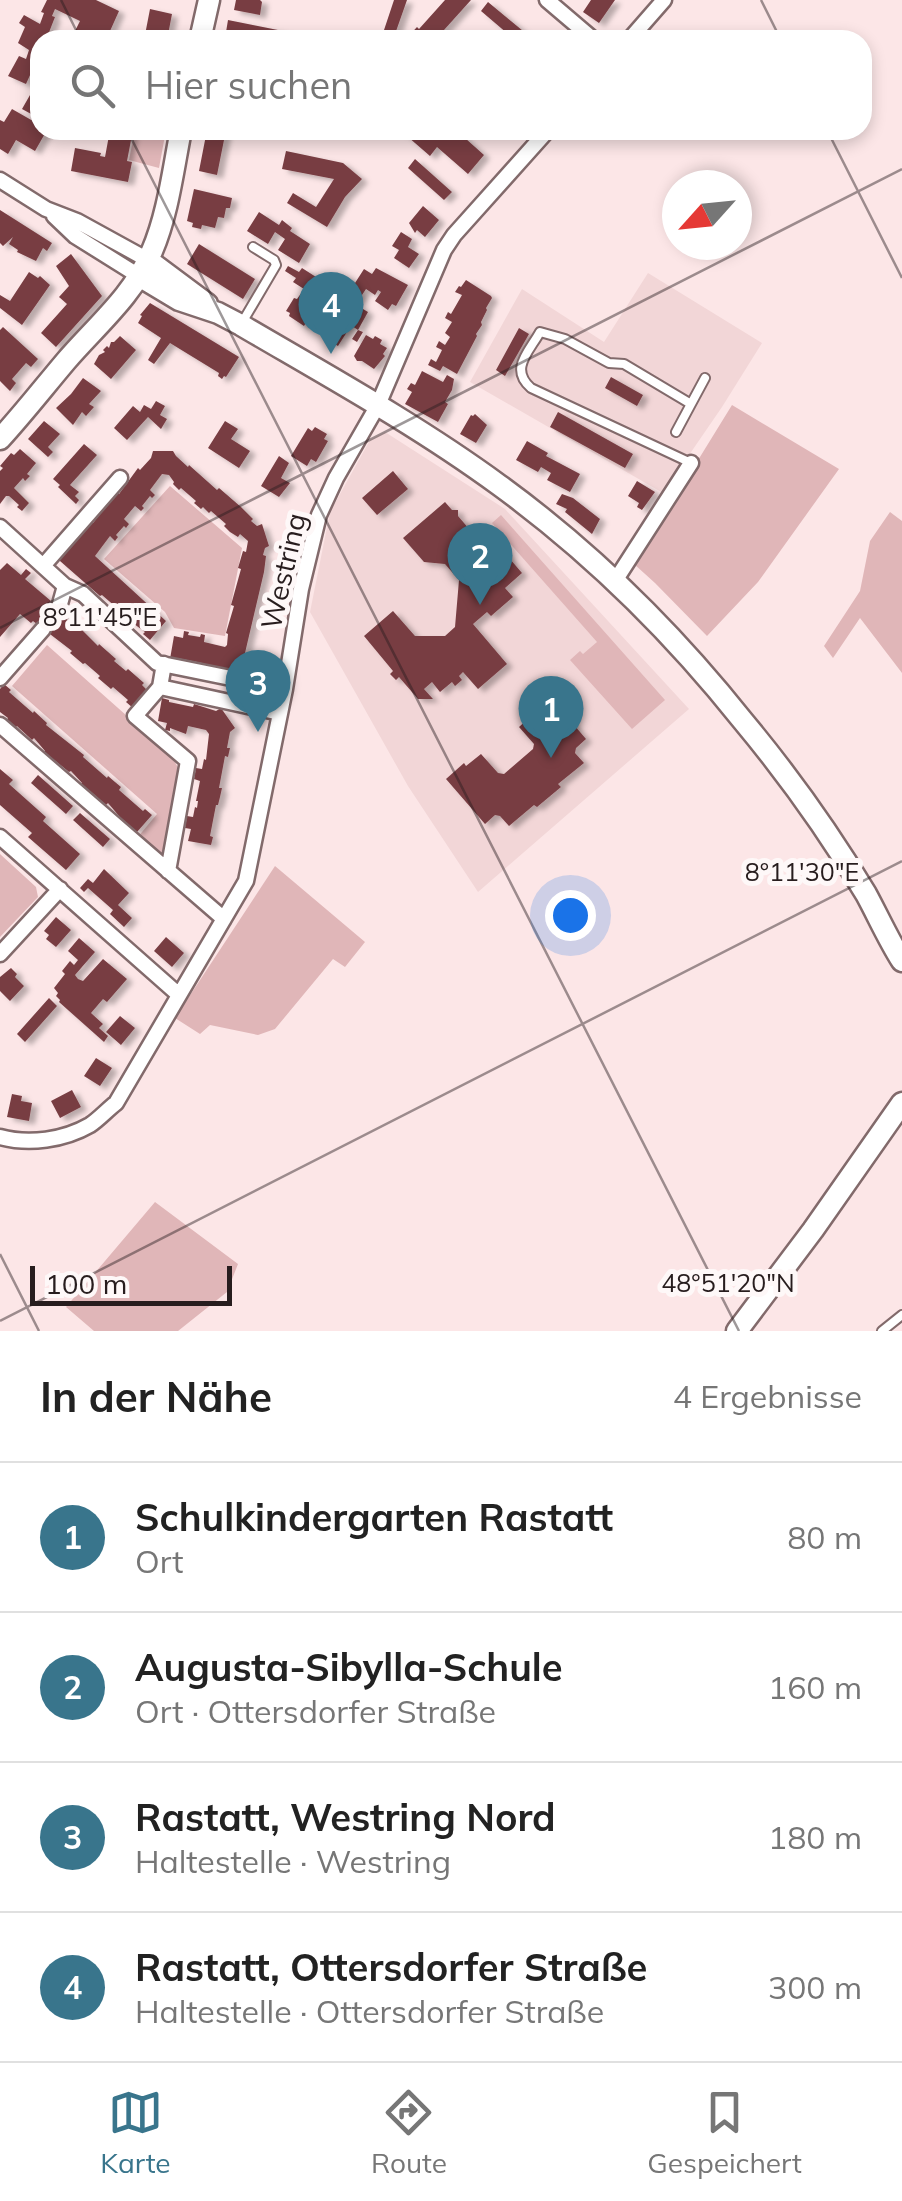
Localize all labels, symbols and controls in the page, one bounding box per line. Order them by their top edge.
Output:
search box [30,30,872,140]
icon: search [65,58,120,113]
text: Hier suchen [145,61,352,109]
north arrow [662,170,752,260]
pin: 4 [298,272,364,354]
street label: Westring [253,509,313,633]
pin: 2 [448,522,512,605]
text: 8°11'45"E [43,601,157,632]
pin: 3 [226,650,290,732]
pin: 1 [518,676,584,758]
text: 8°11'30"E [745,856,859,887]
your location [545,890,596,941]
scale bar [30,1261,232,1306]
text: 100 m [45,1266,127,1301]
text: 48°51'20"N [661,1267,795,1298]
text: In der Nähe [40,1370,272,1423]
text: 4 Ergebnisse [673,1376,862,1416]
text: Schulkindergarten Rastatt [135,1493,613,1541]
text: 1 [63,1517,82,1557]
text: 80 m [787,1517,862,1557]
text: Ort [135,1541,183,1581]
text: Augusta-Sibylla-Schule [135,1643,563,1691]
text: 2 [63,1667,82,1707]
text: 160 m [768,1667,862,1707]
text: Ort · Ottersdorfer Straße [135,1691,496,1731]
text: Rastatt, Westring Nord [135,1793,556,1841]
text: 3 [63,1817,82,1857]
text: 180 m [768,1817,862,1857]
text: Haltestelle · Westring [135,1841,451,1881]
text: Rastatt, Ottersdorfer Straße [135,1943,647,1991]
text: 4 [63,1967,82,2007]
text: 300 m [768,1967,862,2007]
text: Haltestelle · Ottersdorfer Straße [135,1991,604,2031]
tab: Karte [100,2085,171,2180]
tab: Route [371,2085,447,2180]
tab: Gespeichert [647,2085,802,2180]

